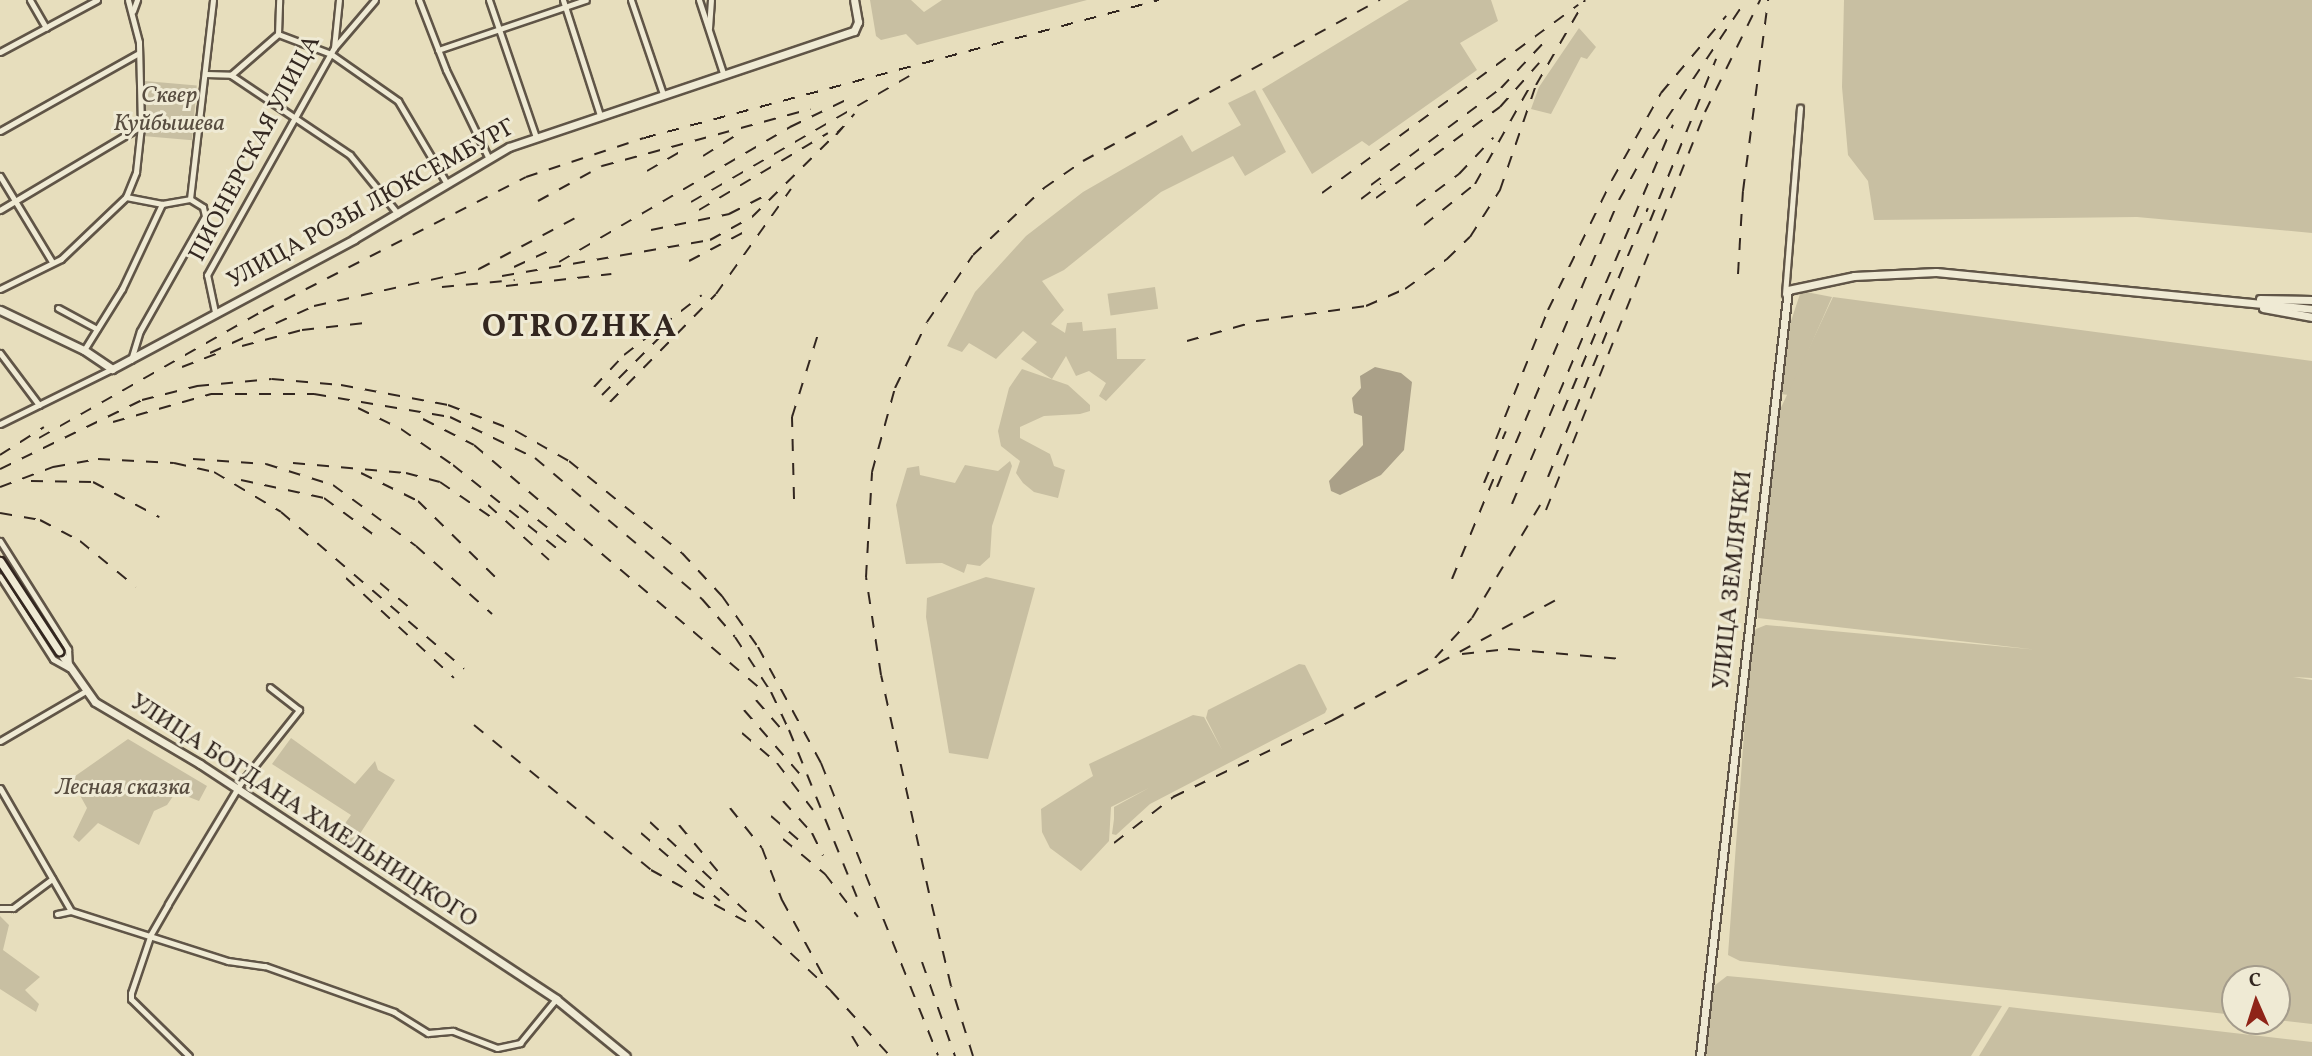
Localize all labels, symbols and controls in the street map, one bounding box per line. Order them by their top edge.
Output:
street label: ПИОНЕРСКАЯ УЛИЦА [184,31,328,267]
park label: Сквер Куйбышева [113,83,225,139]
street label: УЛИЦА РОЗЫ ЛЮКСЕМБУРГ [223,114,521,296]
district label: OTROZHKA [483,309,677,347]
street label: УЛИЦА ЗЕМЛЯЧКИ [1708,469,1760,691]
street label: УЛИЦА БОГДАНА ХМЕЛЬНИЦКОГО [124,689,482,935]
park label: Лесная сказка [55,775,191,803]
north arrow [2221,965,2291,1035]
text: С [2248,968,2262,994]

